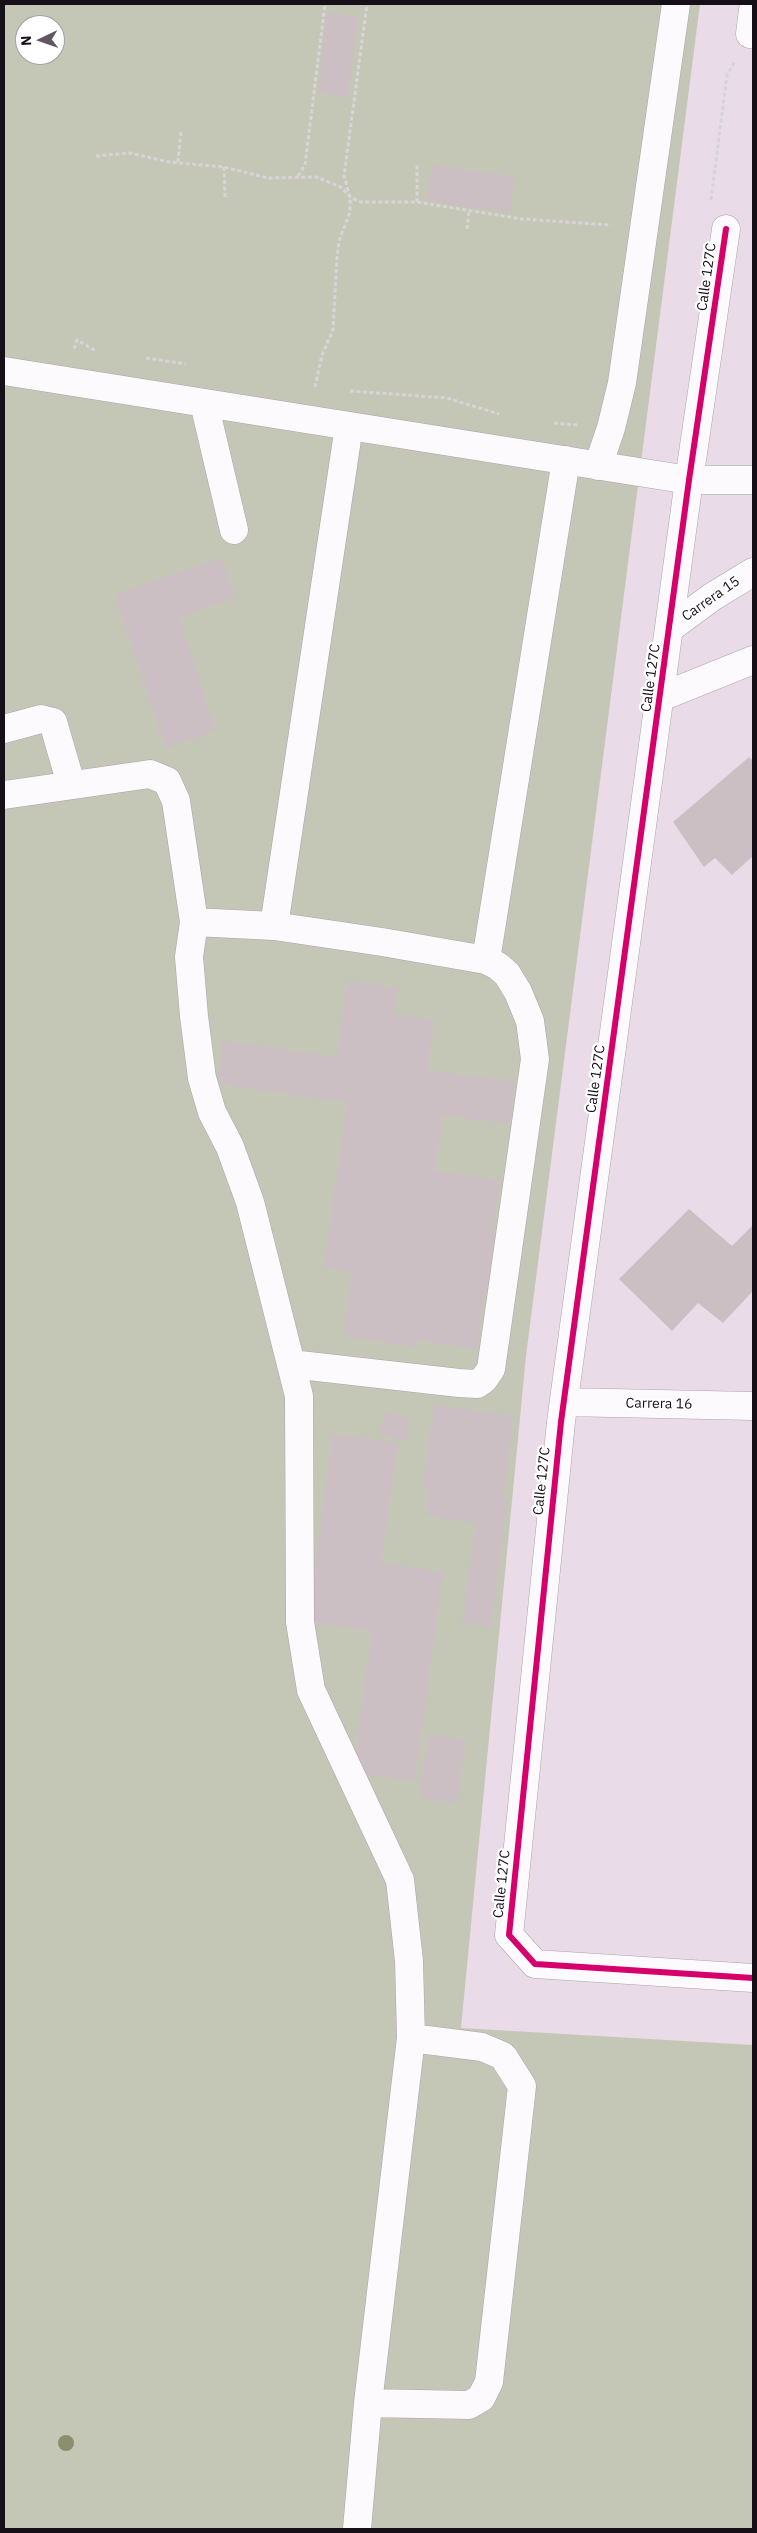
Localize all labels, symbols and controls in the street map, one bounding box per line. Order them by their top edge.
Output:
north arrow [15,15,65,65]
text: N [17,35,35,46]
street label: Calle 127C [694,242,720,312]
street label: Carrera 15 [679,573,743,625]
street label: Calle 127C [638,643,664,713]
street label: Calle 127C [583,1044,609,1114]
street label: Carrera 16 [625,1395,693,1413]
street label: Calle 127C [530,1446,554,1516]
street label: Calle 127C [490,1849,514,1919]

